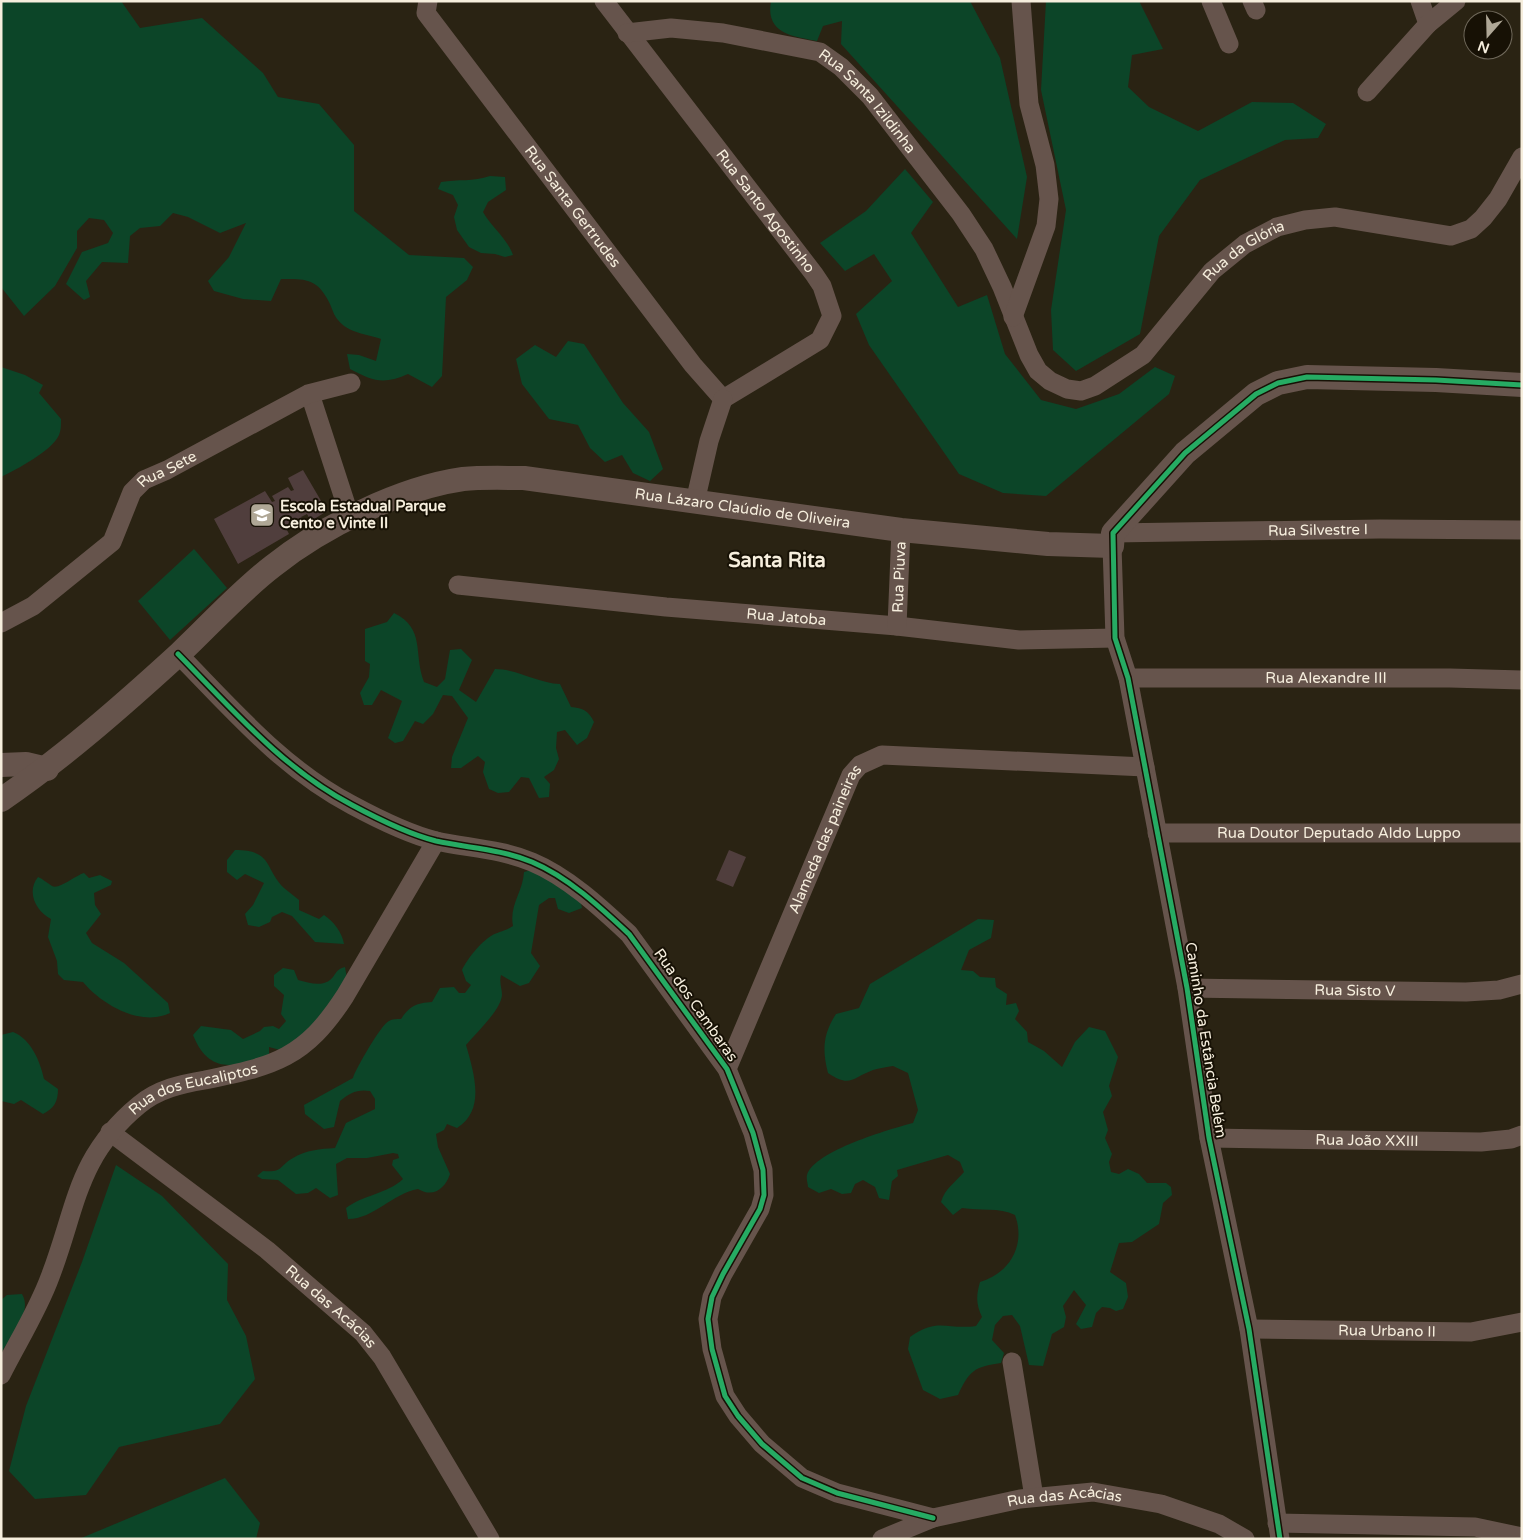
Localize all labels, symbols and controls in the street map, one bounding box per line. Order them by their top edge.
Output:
north arrow [1463,10,1513,60]
text: N [1476,37,1492,57]
street label: Rua Santa Izildinha [815,45,920,157]
street label: Rua Santa Gertrudes [521,142,625,271]
street label: Rua Santo Agostinho [712,146,819,276]
street label: Rua da Glória [1199,217,1286,284]
street label: Rua Sete [133,447,200,491]
street label: Rua Lázaro Claúdio de Oliveira [634,484,852,532]
place label: Escola Estadual Parque Cento e Vinte II [280,497,446,532]
school or university icon: Escola Estadual Parque Cento e Vinte II [249,502,275,528]
street label: Rua Silvestre I [1268,520,1368,540]
street label: Rua Piuva [889,541,910,613]
district label: Santa Rita [728,549,826,573]
street label: Rua Jatoba [746,605,827,629]
street label: Rua Alexandre III [1265,669,1387,687]
street label: Alameda das paineiras [785,761,865,916]
street label: Rua Doutor Deputado Aldo Luppo [1217,824,1461,842]
street label: Caminho da Estância Belém [1182,941,1230,1139]
street label: Rua dos Cambaras [650,945,742,1065]
street label: Rua Sisto V [1314,981,1396,1000]
street label: Rua dos Eucaliptos [125,1059,260,1119]
street label: Rua João XXIII [1315,1131,1419,1150]
street label: Rua das Acácias [282,1261,380,1352]
street label: Rua Urbano II [1338,1321,1436,1341]
street label: Rua das Acácias [1005,1483,1124,1511]

